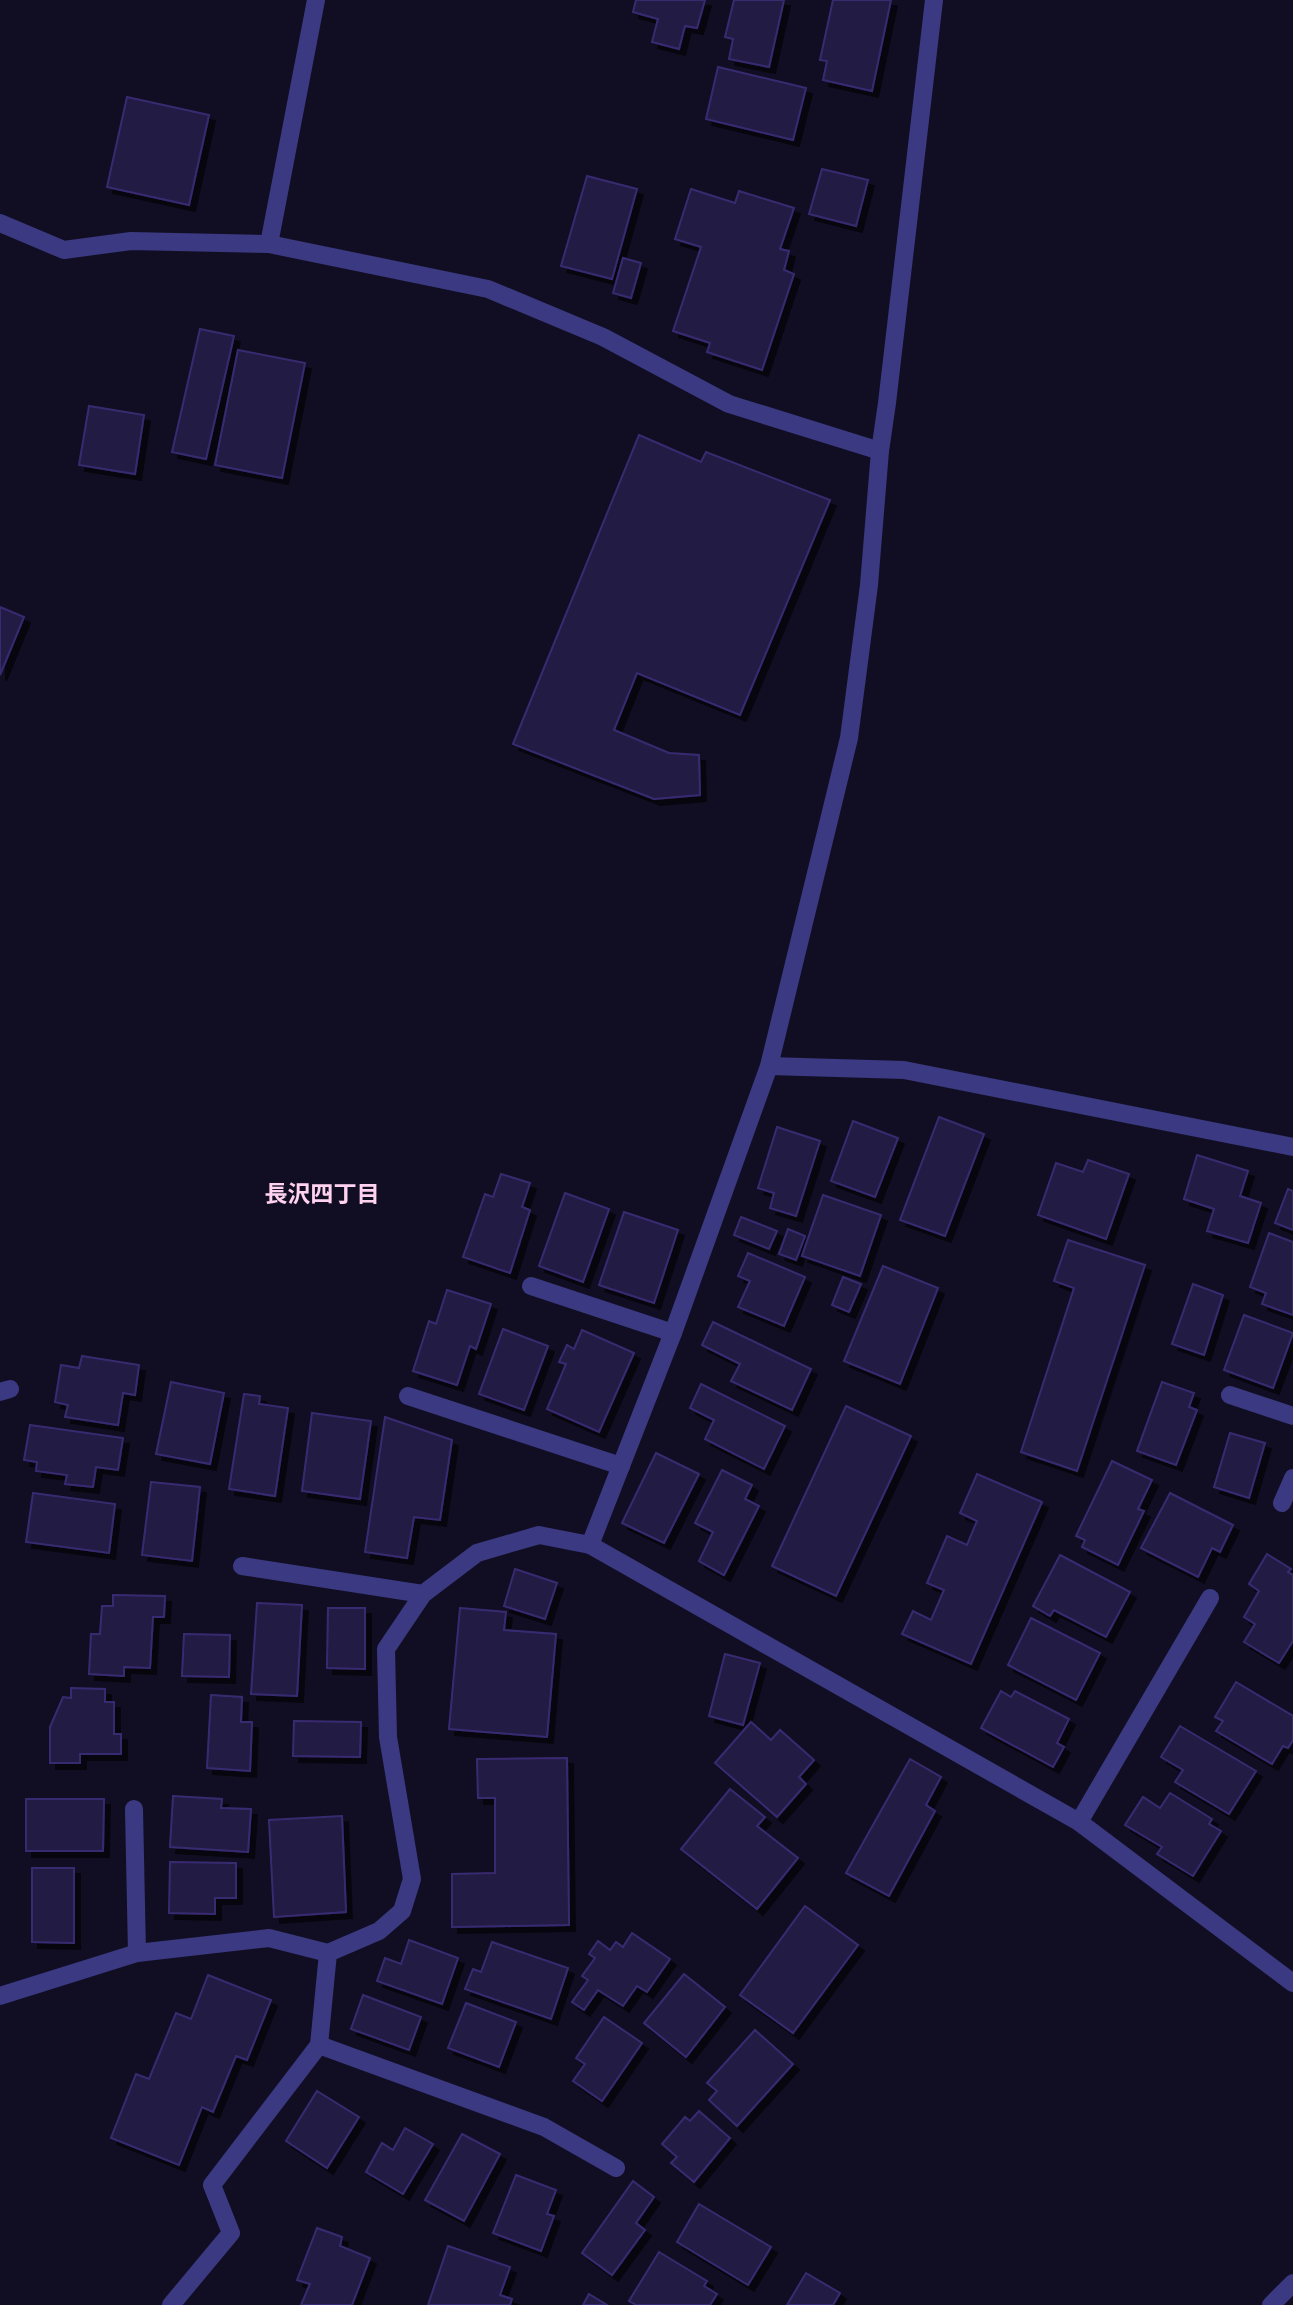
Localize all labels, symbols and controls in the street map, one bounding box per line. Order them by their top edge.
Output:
district label: 長沢四丁目 [265,1180,380,1208]

